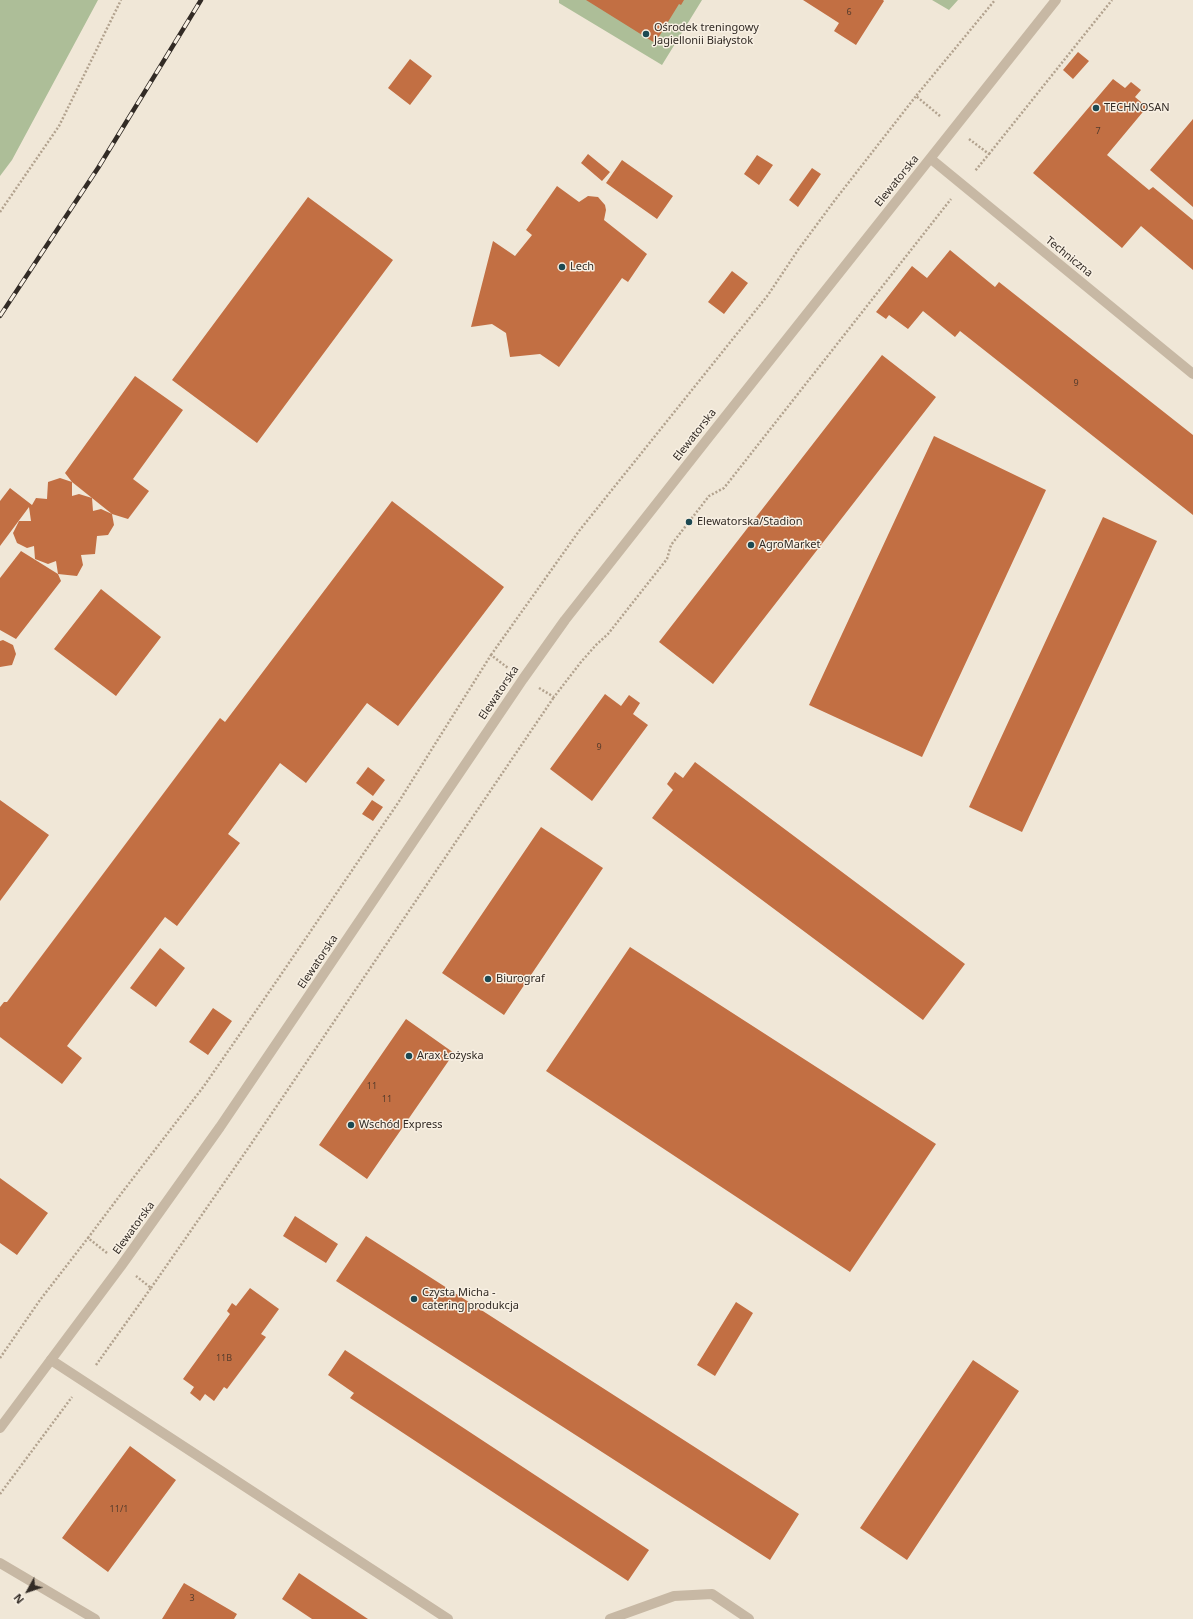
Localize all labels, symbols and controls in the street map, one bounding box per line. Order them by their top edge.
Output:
house number: 6 [846,7,852,17]
place label: Ośrodek treningowy Jagiellonii Białystok [654,21,759,47]
marker: Ośrodek treningowy Jagiellonii Białystok [641,29,651,39]
place label: TECHNOSAN [1104,101,1170,115]
marker: TECHNOSAN [1091,103,1101,113]
house number: 7 [1095,126,1101,136]
street label: Elewatorska [872,153,922,209]
street label: Techniczna [1043,234,1095,280]
place label: Lech [570,260,594,274]
marker: Lech [557,262,567,272]
house number: 9 [1073,378,1079,388]
street label: Elewatorska [671,406,719,464]
place label: Elewatorska/Stadion [697,515,803,529]
marker: Elewatorska/Stadion [684,517,694,527]
place label: AgroMarket [759,538,821,552]
marker: AgroMarket [746,540,756,550]
street label: Elewatorska [476,664,522,722]
house number: 9 [596,742,602,752]
street label: Elewatorska [295,933,341,991]
place label: Biurograf [496,972,545,986]
marker: Biurograf [483,974,493,984]
place label: Arax Łożyska [417,1049,484,1063]
marker: Arax Łożyska [404,1051,414,1061]
house number: 11 [367,1081,377,1091]
house number: 11 [382,1094,392,1104]
place label: Wschód Express [359,1118,443,1132]
marker: Wschód Express [346,1120,356,1130]
street label: Elewatorska [110,1199,158,1257]
place label: Czysta Micha - catering produkcja [422,1286,519,1312]
marker: Czysta Micha - catering produkcja [409,1294,419,1304]
house number: 11B [216,1353,232,1363]
house number: 11/1 [110,1504,128,1514]
north arrow [8,1571,48,1611]
text: N [10,1591,27,1607]
house number: 3 [189,1593,195,1603]

